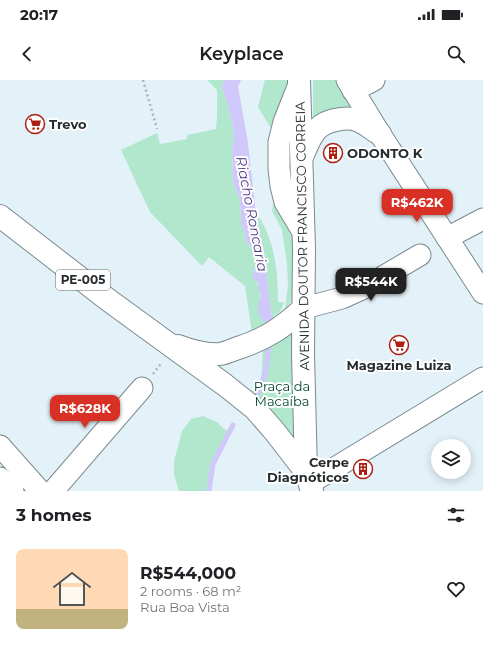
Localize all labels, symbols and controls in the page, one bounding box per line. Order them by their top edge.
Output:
text: 20:17 [20,5,58,24]
icon: back [16,43,38,65]
text: Keyplace [199,43,284,65]
icon: search [445,43,467,65]
street label: AVENIDA DOUTOR FRANCISCO CORREIA [292,101,312,371]
supermarket icon: Trevo [24,113,46,135]
place label: Trevo [49,116,87,132]
building icon: ODONTO K [322,142,344,164]
place label: ODONTO K [347,145,423,161]
water label: Riacho Roncaria [232,155,272,273]
pin: R$462K [384,189,450,223]
text: R$462K [391,194,443,210]
pin: R$544K [338,268,404,302]
road number: PE-005 [56,270,110,290]
text: R$544K [344,273,398,289]
supermarket icon: Magazine Luiza [388,334,410,356]
place label: Magazine Luiza [346,357,452,373]
park label: Praça da Macaíba [254,378,310,409]
pin: R$628K [52,395,118,429]
text: R$628K [59,400,111,416]
map controls [431,439,471,479]
button: layers [431,439,471,479]
place label: Cerpe Diagnóticos [267,454,349,485]
building icon: Cerpe Diagnóticos [352,458,374,480]
icon: filters [445,504,467,526]
text: 3 homes [16,505,91,525]
text: R$544,000 [140,563,236,583]
icon: home [48,565,96,613]
icon: heart [445,578,467,600]
text: 2 rooms · 68 m² [140,583,241,599]
text: Rua Boa Vista [140,599,230,615]

